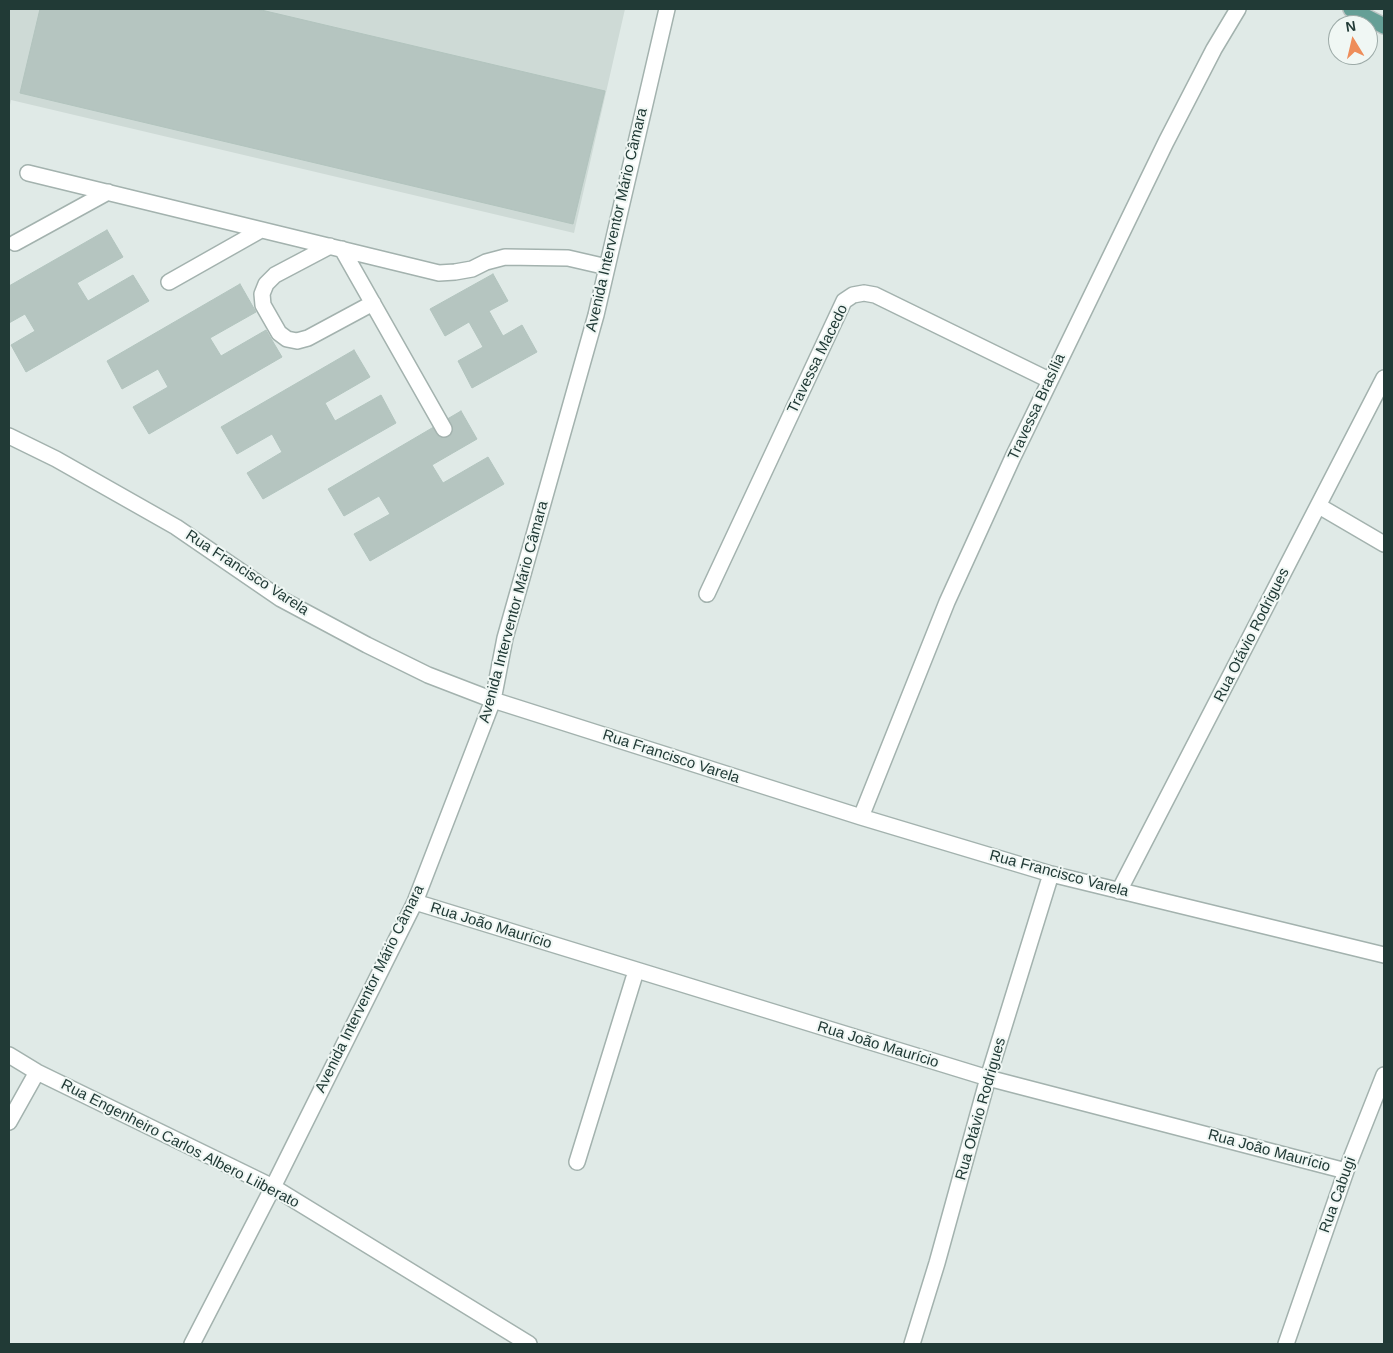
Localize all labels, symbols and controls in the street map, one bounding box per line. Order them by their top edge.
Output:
north arrow [1328,15,1378,65]
text: N [1345,17,1357,35]
street label: Avenida Interventor Mário Câmara [582,106,652,334]
street label: Travessa Macedo [784,302,852,416]
street label: Travessa Brasília [1004,351,1070,463]
street label: Avenida Interventor Mário Câmara [476,499,552,725]
street label: Rua Francisco Varela [182,526,312,620]
street label: Rua Otávio Rodrigues [1210,565,1294,705]
street label: Rua Francisco Varela [600,726,742,788]
street label: Rua Francisco Varela [988,847,1130,901]
street label: Avenida Interventor Mário Câmara [312,882,428,1096]
street label: Rua João Maurício [428,899,554,953]
street label: Rua João Maurício [815,1018,941,1072]
street label: Rua Otávio Rodrigues [952,1036,1010,1182]
street label: Rua Engenheiro Carlos Albero Liiberato [58,1076,302,1212]
street label: Rua João Maurício [1206,1126,1332,1176]
street label: Rua Cabugi [1316,1155,1360,1235]

